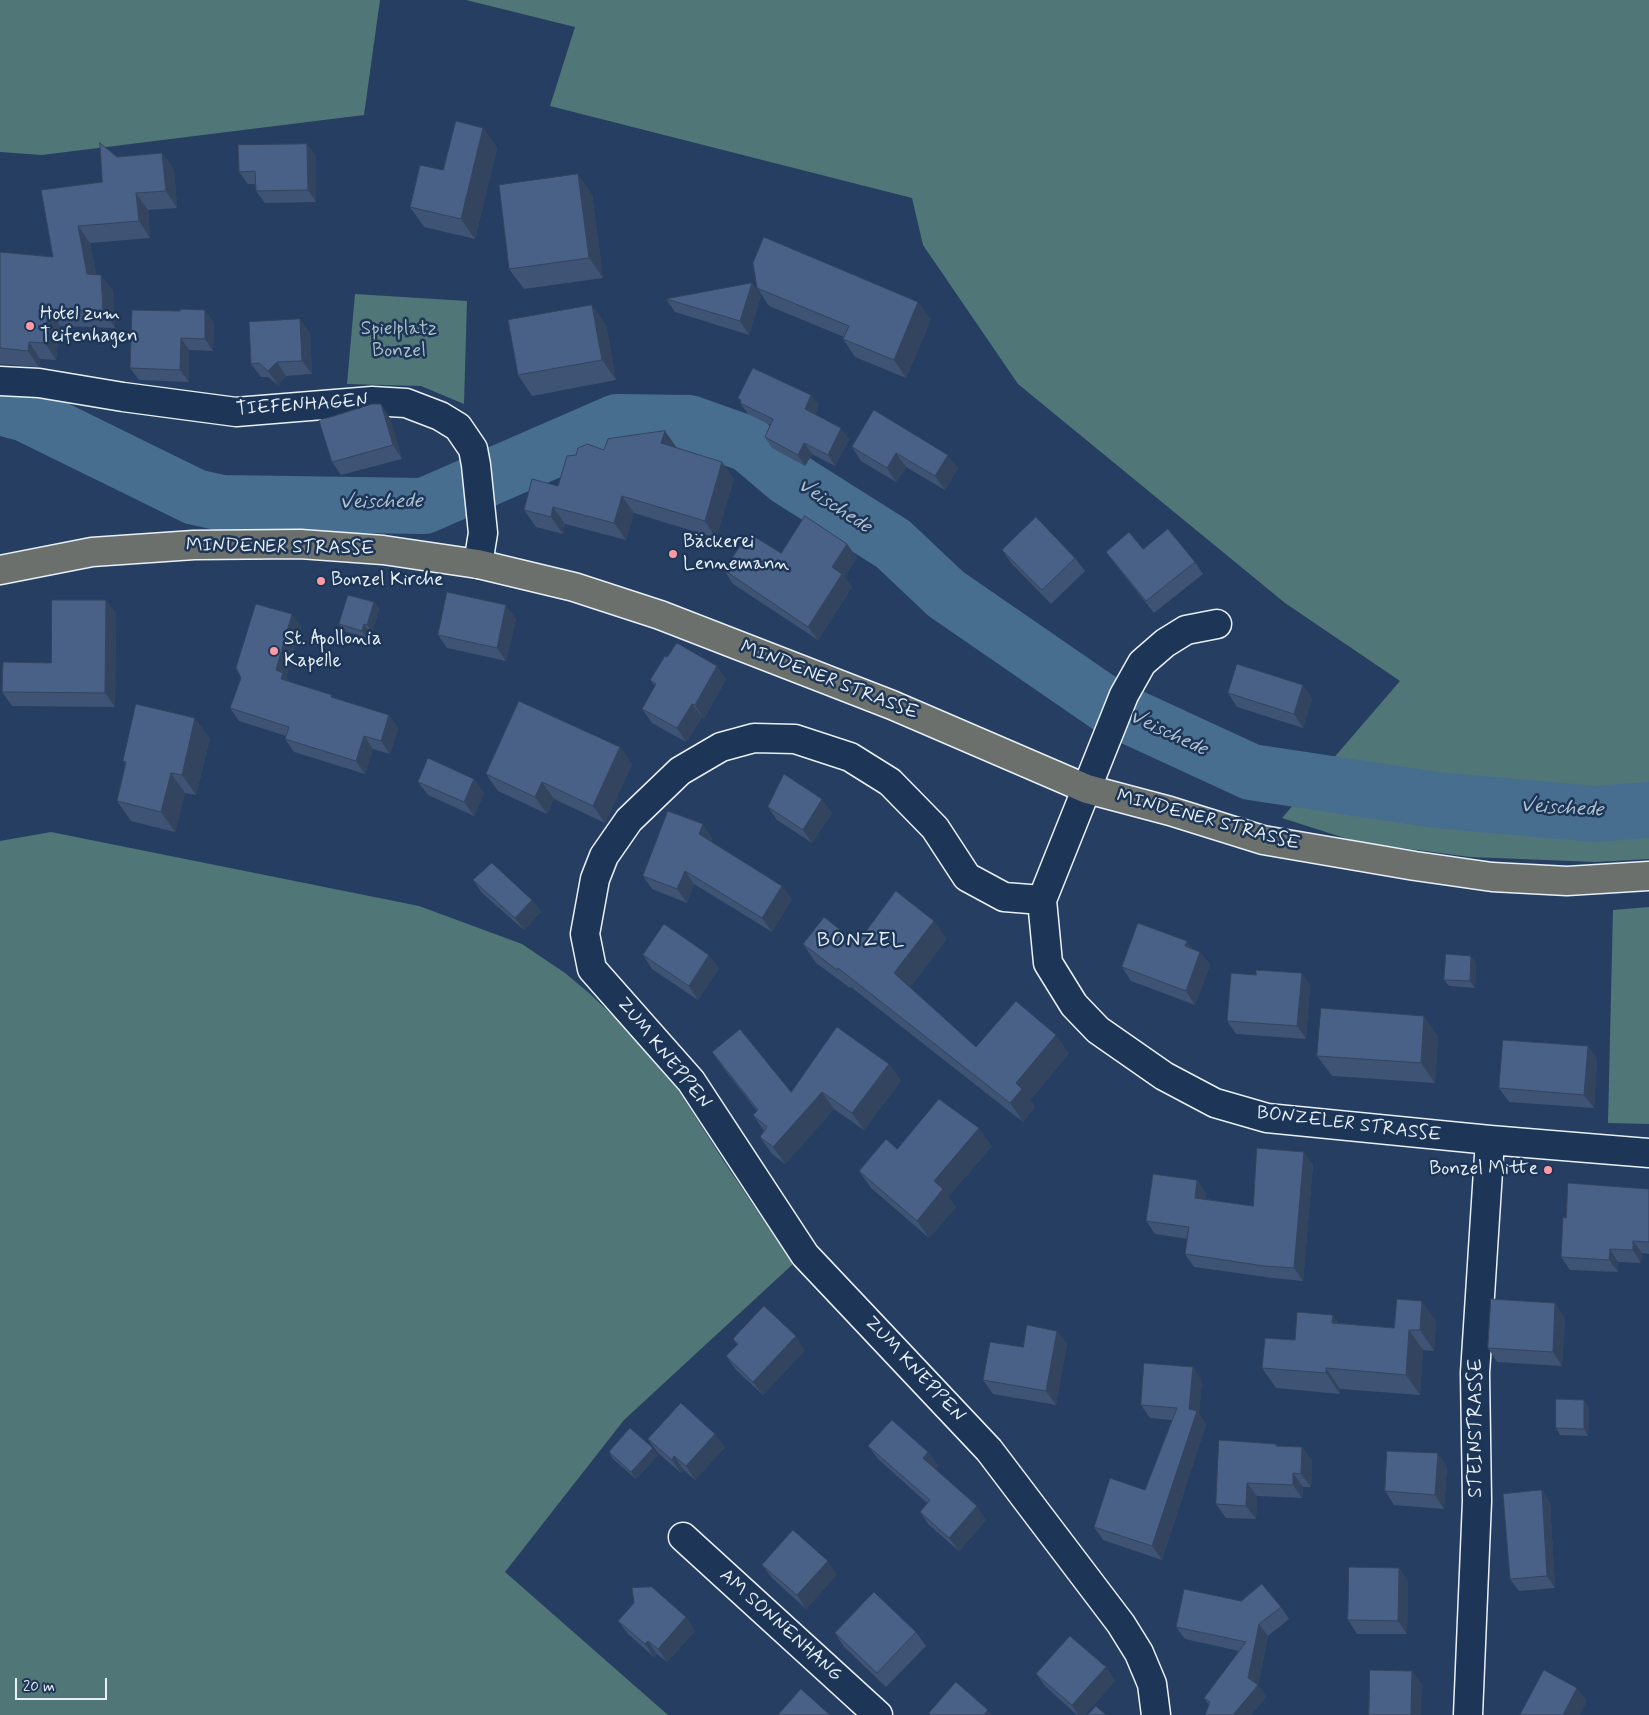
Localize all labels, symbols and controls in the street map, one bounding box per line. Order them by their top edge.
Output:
place label: Hotel zum Teifenhagen [40,304,138,348]
park label: Spielplatz Bonzel [361,319,437,363]
marker: Hotel zum Teifenhagen [24,320,36,332]
street label: TIEFENHAGEN [235,390,369,422]
water label: Veischede [793,474,875,540]
water label: Veischede [339,490,423,516]
place label: Bäckerei Lennemann [683,532,789,576]
street label: MINDENER STRASSE [185,535,375,561]
marker: Bäckerei Lennemann [667,548,679,560]
place label: Bonzel Kirche [331,570,443,592]
marker: Bonzel Kirche [315,575,327,587]
place label: St. Apollonia Kapelle [284,629,382,673]
street label: MINDENER STRASSE [737,637,921,725]
marker: St. Apollonia Kapelle [268,645,280,657]
water label: Veischede [1125,706,1211,762]
street label: MINDENER STRASSE [1114,786,1302,856]
water label: Veischede [1520,795,1604,823]
district label: BONZEL [815,929,907,955]
street label: ZUM KNEPPEN [611,993,715,1115]
street label: BONZELER STRASSE [1255,1102,1443,1148]
place label: Bonzel Mitte [1429,1159,1538,1181]
marker: Bonzel Mitte [1542,1164,1554,1176]
street label: ZUM KNEPPEN [859,1312,969,1428]
street label: STEINSTRASSE [1466,1358,1488,1498]
street label: AM SONNENHANG [714,1565,846,1687]
scale bar [18,1668,110,1700]
text: 20 m [23,1677,55,1697]

